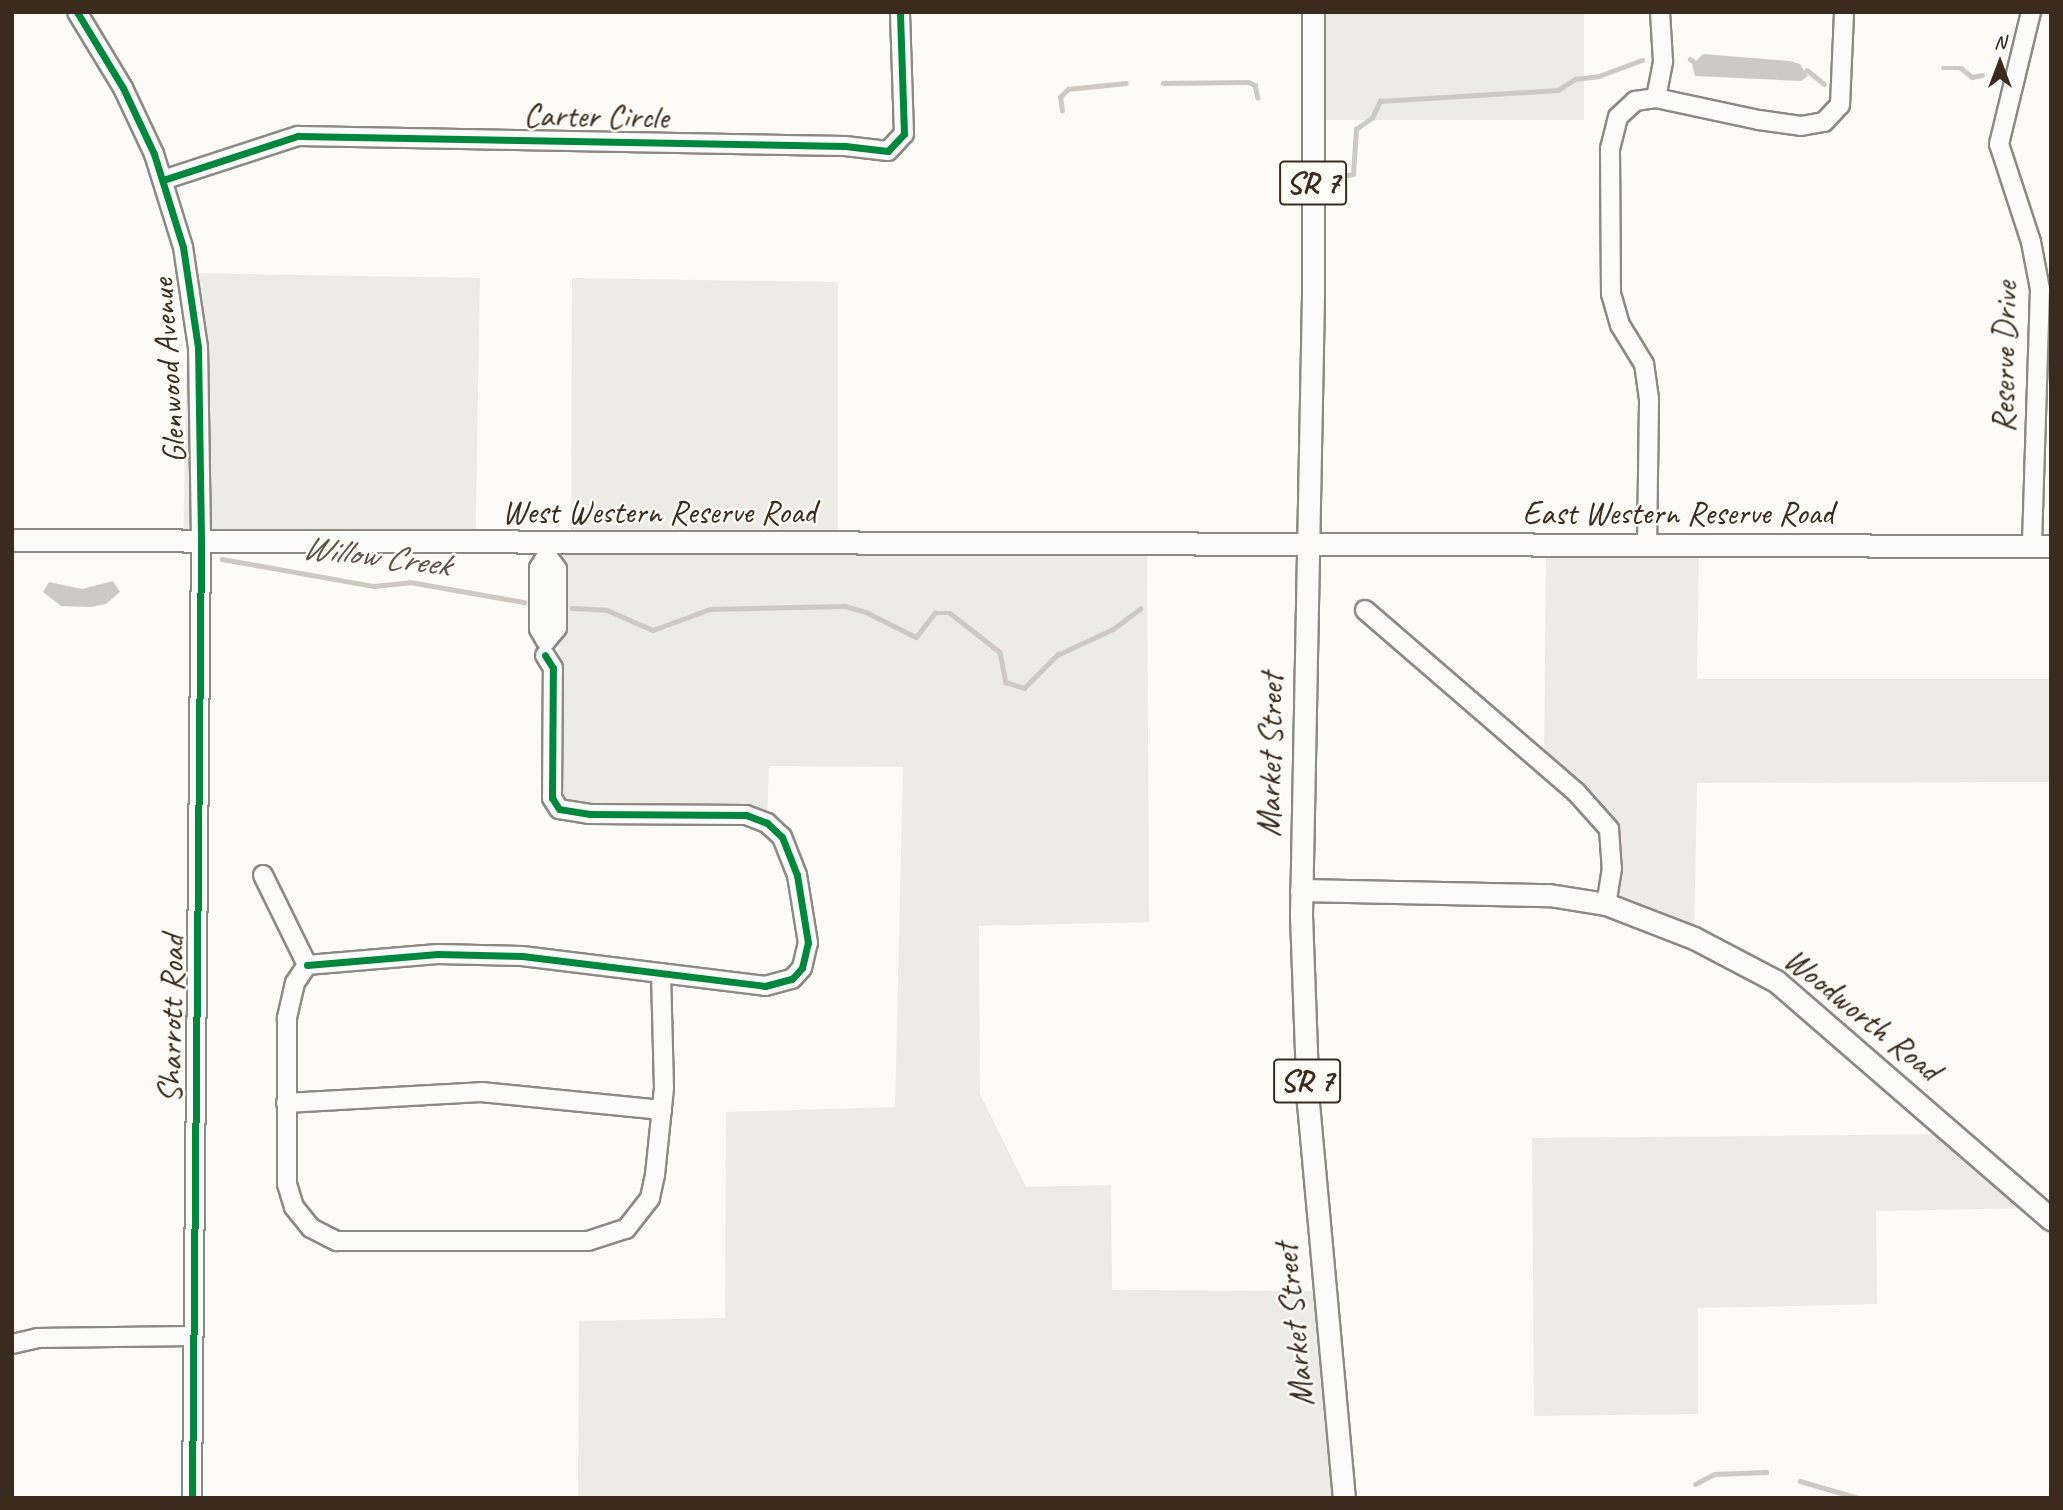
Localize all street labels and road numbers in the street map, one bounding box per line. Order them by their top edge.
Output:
street label: Carter Circle [523,96,669,138]
road number: SR 7 [1278,154,1348,212]
street label: Glenwood Avenue [143,277,195,465]
street label: Reserve Drive [1984,281,2026,433]
street label: West Western Reserve Road [502,493,816,533]
street label: East Western Reserve Road [1522,494,1834,534]
street label: Market Street [1250,673,1292,837]
street label: Sharrott Road [151,935,193,1103]
street label: Woodworth Road [1776,940,1948,1090]
road number: SR 7 [1272,1052,1342,1110]
street label: Market Street [1267,1242,1323,1408]

